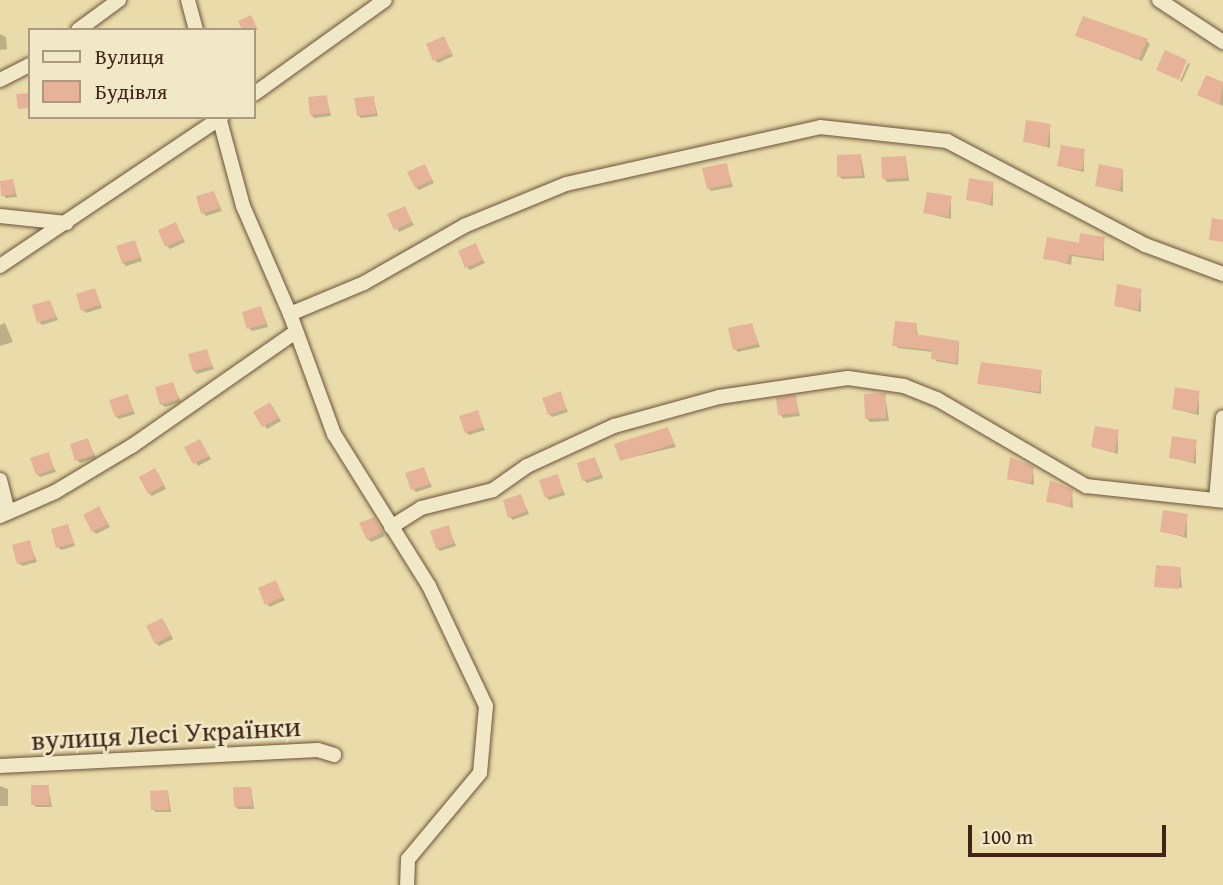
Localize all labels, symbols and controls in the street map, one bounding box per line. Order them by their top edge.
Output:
legend [28,28,256,119]
text: Вулиця [95,41,164,72]
text: Будівля [95,76,167,107]
street label: вулиця Лесі Українки [30,709,302,757]
scale bar [971,812,1169,856]
text: 100 m [981,821,1033,852]

